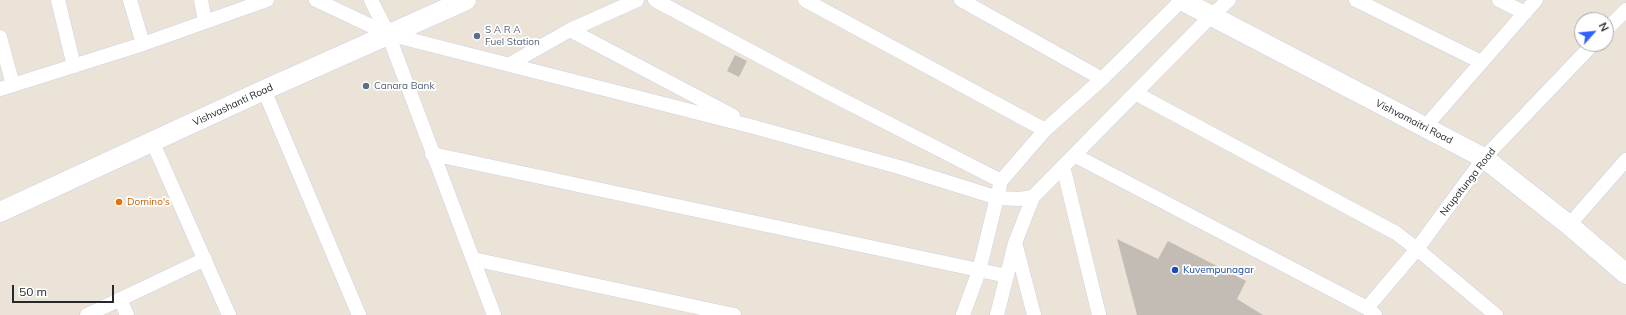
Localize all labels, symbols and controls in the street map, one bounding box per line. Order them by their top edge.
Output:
north arrow [1574,12,1614,52]
text: N [1596,20,1612,34]
place label: S A R A Fuel Station [485,24,540,48]
marker: S A R A Fuel Station [472,31,482,41]
place label: Canara Bank [374,80,435,92]
street label: Vishvashanti Road [191,81,275,129]
marker: Canara Bank [361,81,371,91]
street label: Vishvamaitri Road [1373,97,1455,147]
street label: Nrupatunga Road [1438,146,1498,218]
place label: Domino's [127,196,170,208]
marker: Domino's [114,197,124,207]
place label: Kuvempunagar [1183,264,1254,276]
marker: Kuvempunagar [1170,265,1180,275]
scale bar [14,277,116,303]
text: 50 m [19,284,47,299]

